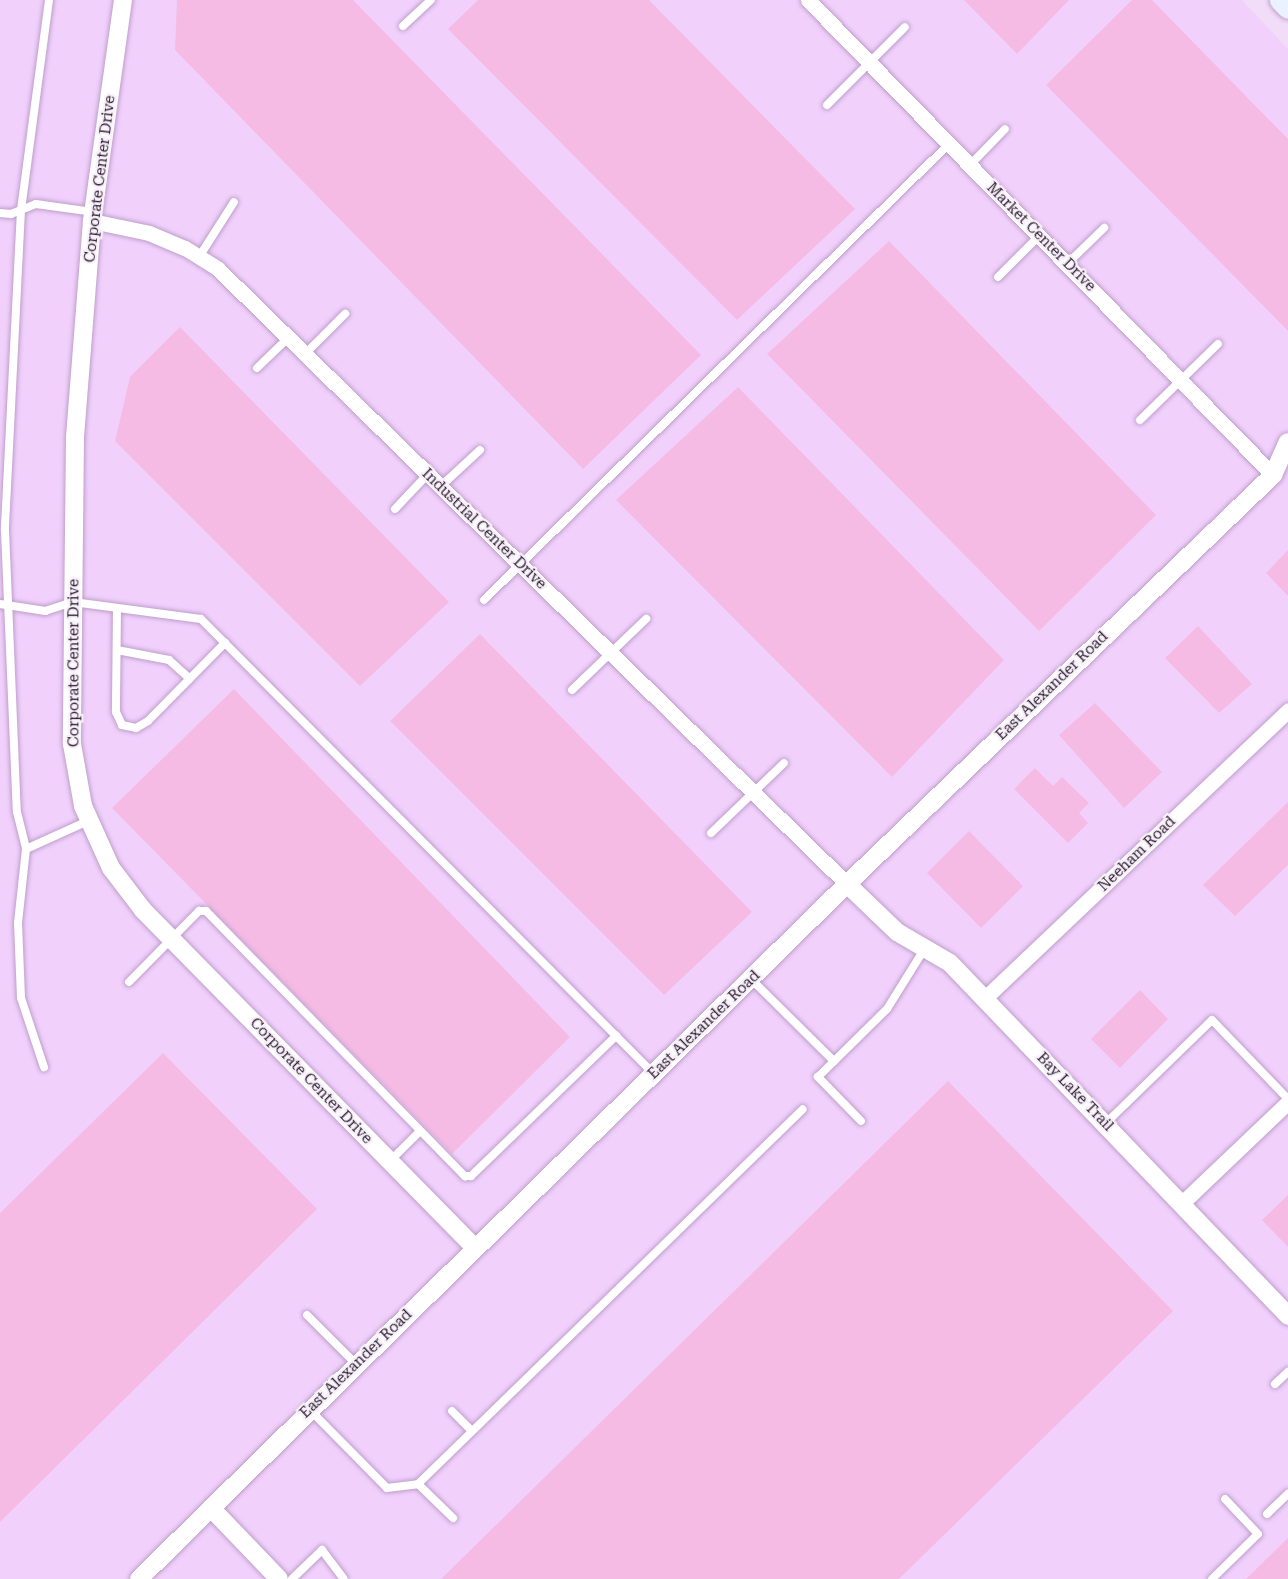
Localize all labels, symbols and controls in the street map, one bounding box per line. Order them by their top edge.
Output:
street label: Corporate Center Drive [81,94,119,264]
street label: Market Center Drive [983,179,1099,295]
street label: Industrial Center Drive [418,465,550,593]
street label: Corporate Center Drive [65,579,83,747]
street label: East Alexander Road [992,628,1112,744]
street label: Neeham Road [1095,813,1179,895]
street label: East Alexander Road [644,967,764,1083]
street label: Corporate Center Drive [246,1014,376,1148]
street label: Bay Lake Trail [1033,1049,1117,1135]
street label: East Alexander Road [296,1306,416,1422]

